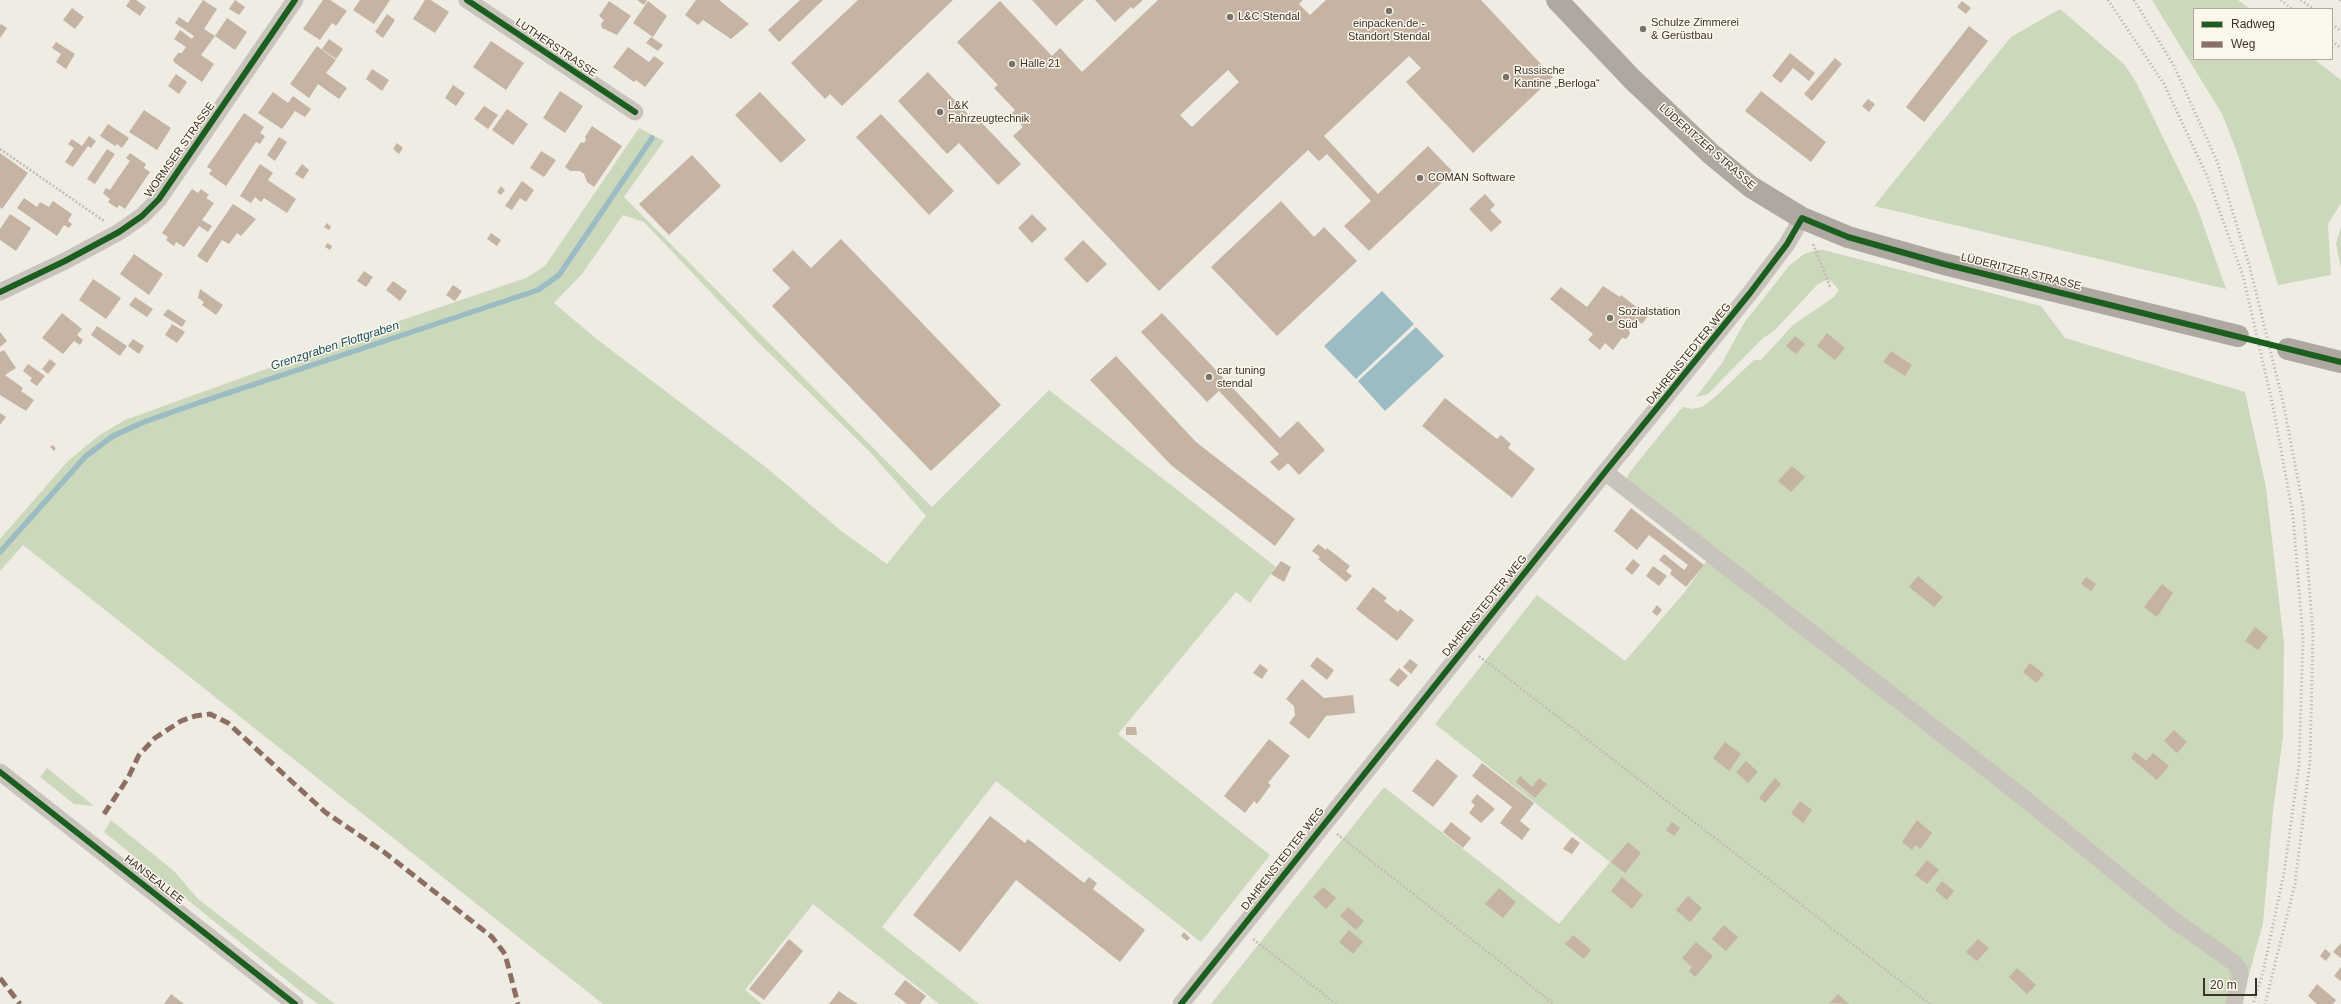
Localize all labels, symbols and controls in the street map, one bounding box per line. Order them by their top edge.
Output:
marker: einpacken.de - Standort Stendal [1384,6,1394,16]
legend [2193,8,2333,60]
place label: L&C Stendal [1238,10,1300,24]
marker: L&C Stendal [1225,12,1235,22]
street label: LUTHERSTRASSE [513,16,599,80]
place label: Schulze Zimmerei & Gerüstbau [1651,16,1739,42]
place label: einpacken.de - Standort Stendal [1348,17,1430,43]
text: Radweg [2231,17,2275,31]
marker: Schulze Zimmerei & Gerüstbau [1638,24,1648,34]
text: Weg [2231,37,2255,51]
place label: Halle 21 [1020,57,1060,71]
marker: Halle 21 [1007,59,1017,69]
place label: Russische Kantine „Berloga“ [1514,64,1600,90]
marker: Russische Kantine „Berloga“ [1501,72,1511,82]
place label: L&K Fahrzeugtechnik [948,99,1029,125]
street label: WORMSER STRASSE [142,100,218,200]
street label: LÜDERITZER STRASSE [1656,102,1758,192]
marker: L&K Fahrzeugtechnik [935,107,945,117]
place label: COMAN Software [1428,171,1515,185]
marker: COMAN Software [1415,173,1425,183]
street label: LÜDERITZER STRASSE [1960,251,2082,293]
street label: DAHRENSTEDTER WEG [1644,300,1734,408]
place label: Sozialstation Süd [1618,305,1680,331]
marker: Sozialstation Süd [1605,313,1615,323]
water label: Grenzgraben Flottgraben [269,318,401,374]
place label: car tuning stendal [1217,364,1265,390]
marker: car tuning stendal [1204,372,1214,382]
street label: DAHRENSTEDTER WEG [1440,552,1530,660]
street label: DAHRENSTEDTER WEG [1239,805,1327,913]
street label: HANSEALLEE [122,853,186,907]
scale bar [2205,970,2259,996]
text: 20 m [2210,978,2237,992]

